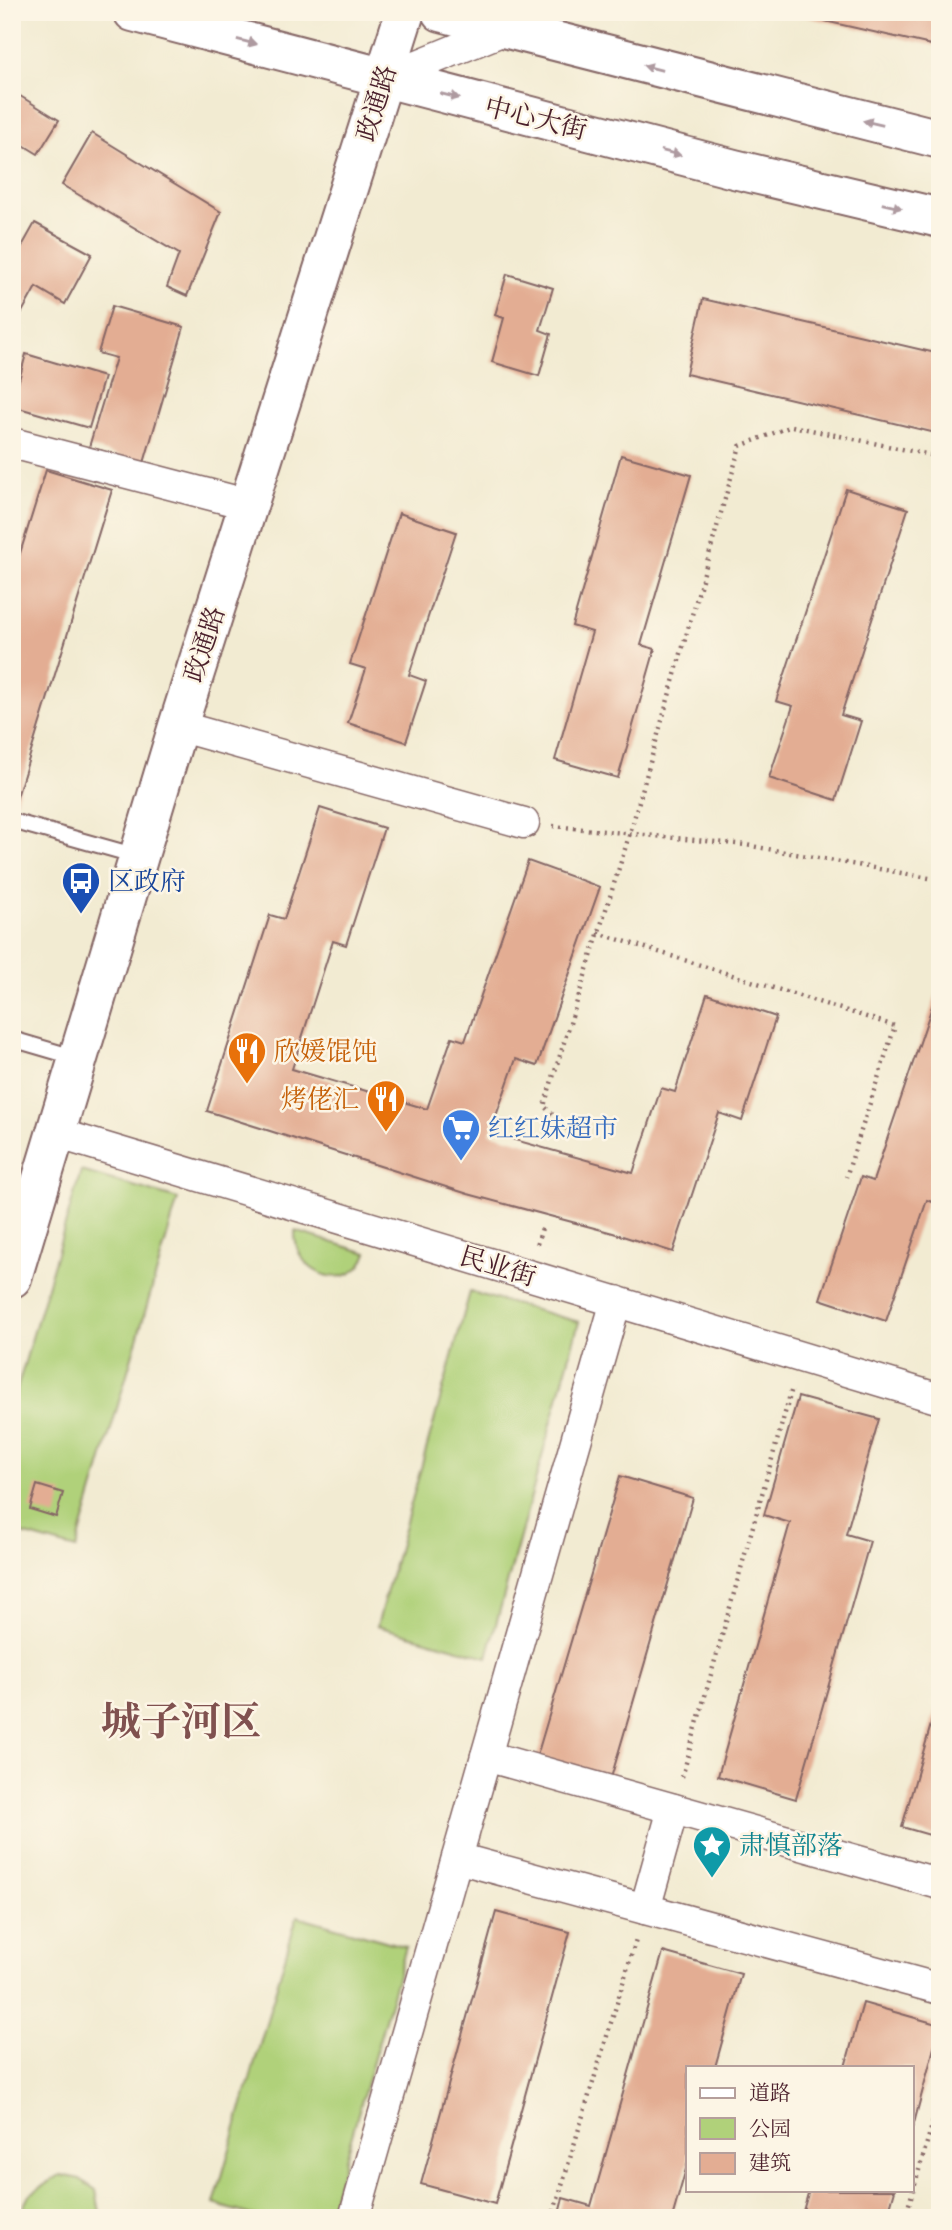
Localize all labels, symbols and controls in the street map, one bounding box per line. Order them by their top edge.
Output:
one-way arrow [236,38,257,48]
street label: 政通路 [348,61,404,145]
one-way arrow [642,62,664,73]
street label: 中心大街 [481,89,591,147]
one-way arrow [439,91,461,102]
one-way arrow [862,117,884,128]
one-way arrow [660,148,682,159]
one-way arrow [881,201,903,212]
street label: 政通路 [176,602,232,686]
bus stop icon: 区政府 [60,860,102,915]
place label: 区政府 [108,864,186,898]
restaurant icon: 欣媛馄饨 [226,1030,268,1085]
place label: 欣媛馄饨 [274,1034,378,1068]
restaurant icon: 烤佬汇 [365,1078,407,1133]
place label: 烤佬汇 [281,1082,359,1116]
supermarket icon: 红红妹超市 [440,1107,482,1162]
place label: 红红妹超市 [488,1111,618,1145]
street label: 民业街 [456,1238,540,1294]
district label: 城子河区 [101,1695,261,1747]
place icon: 肃慎部落 [691,1824,733,1879]
place label: 肃慎部落 [739,1828,843,1862]
legend [686,2066,914,2192]
text: 道路 [749,2079,791,2106]
text: 公园 [749,2115,791,2142]
text: 建筑 [749,2149,791,2176]

